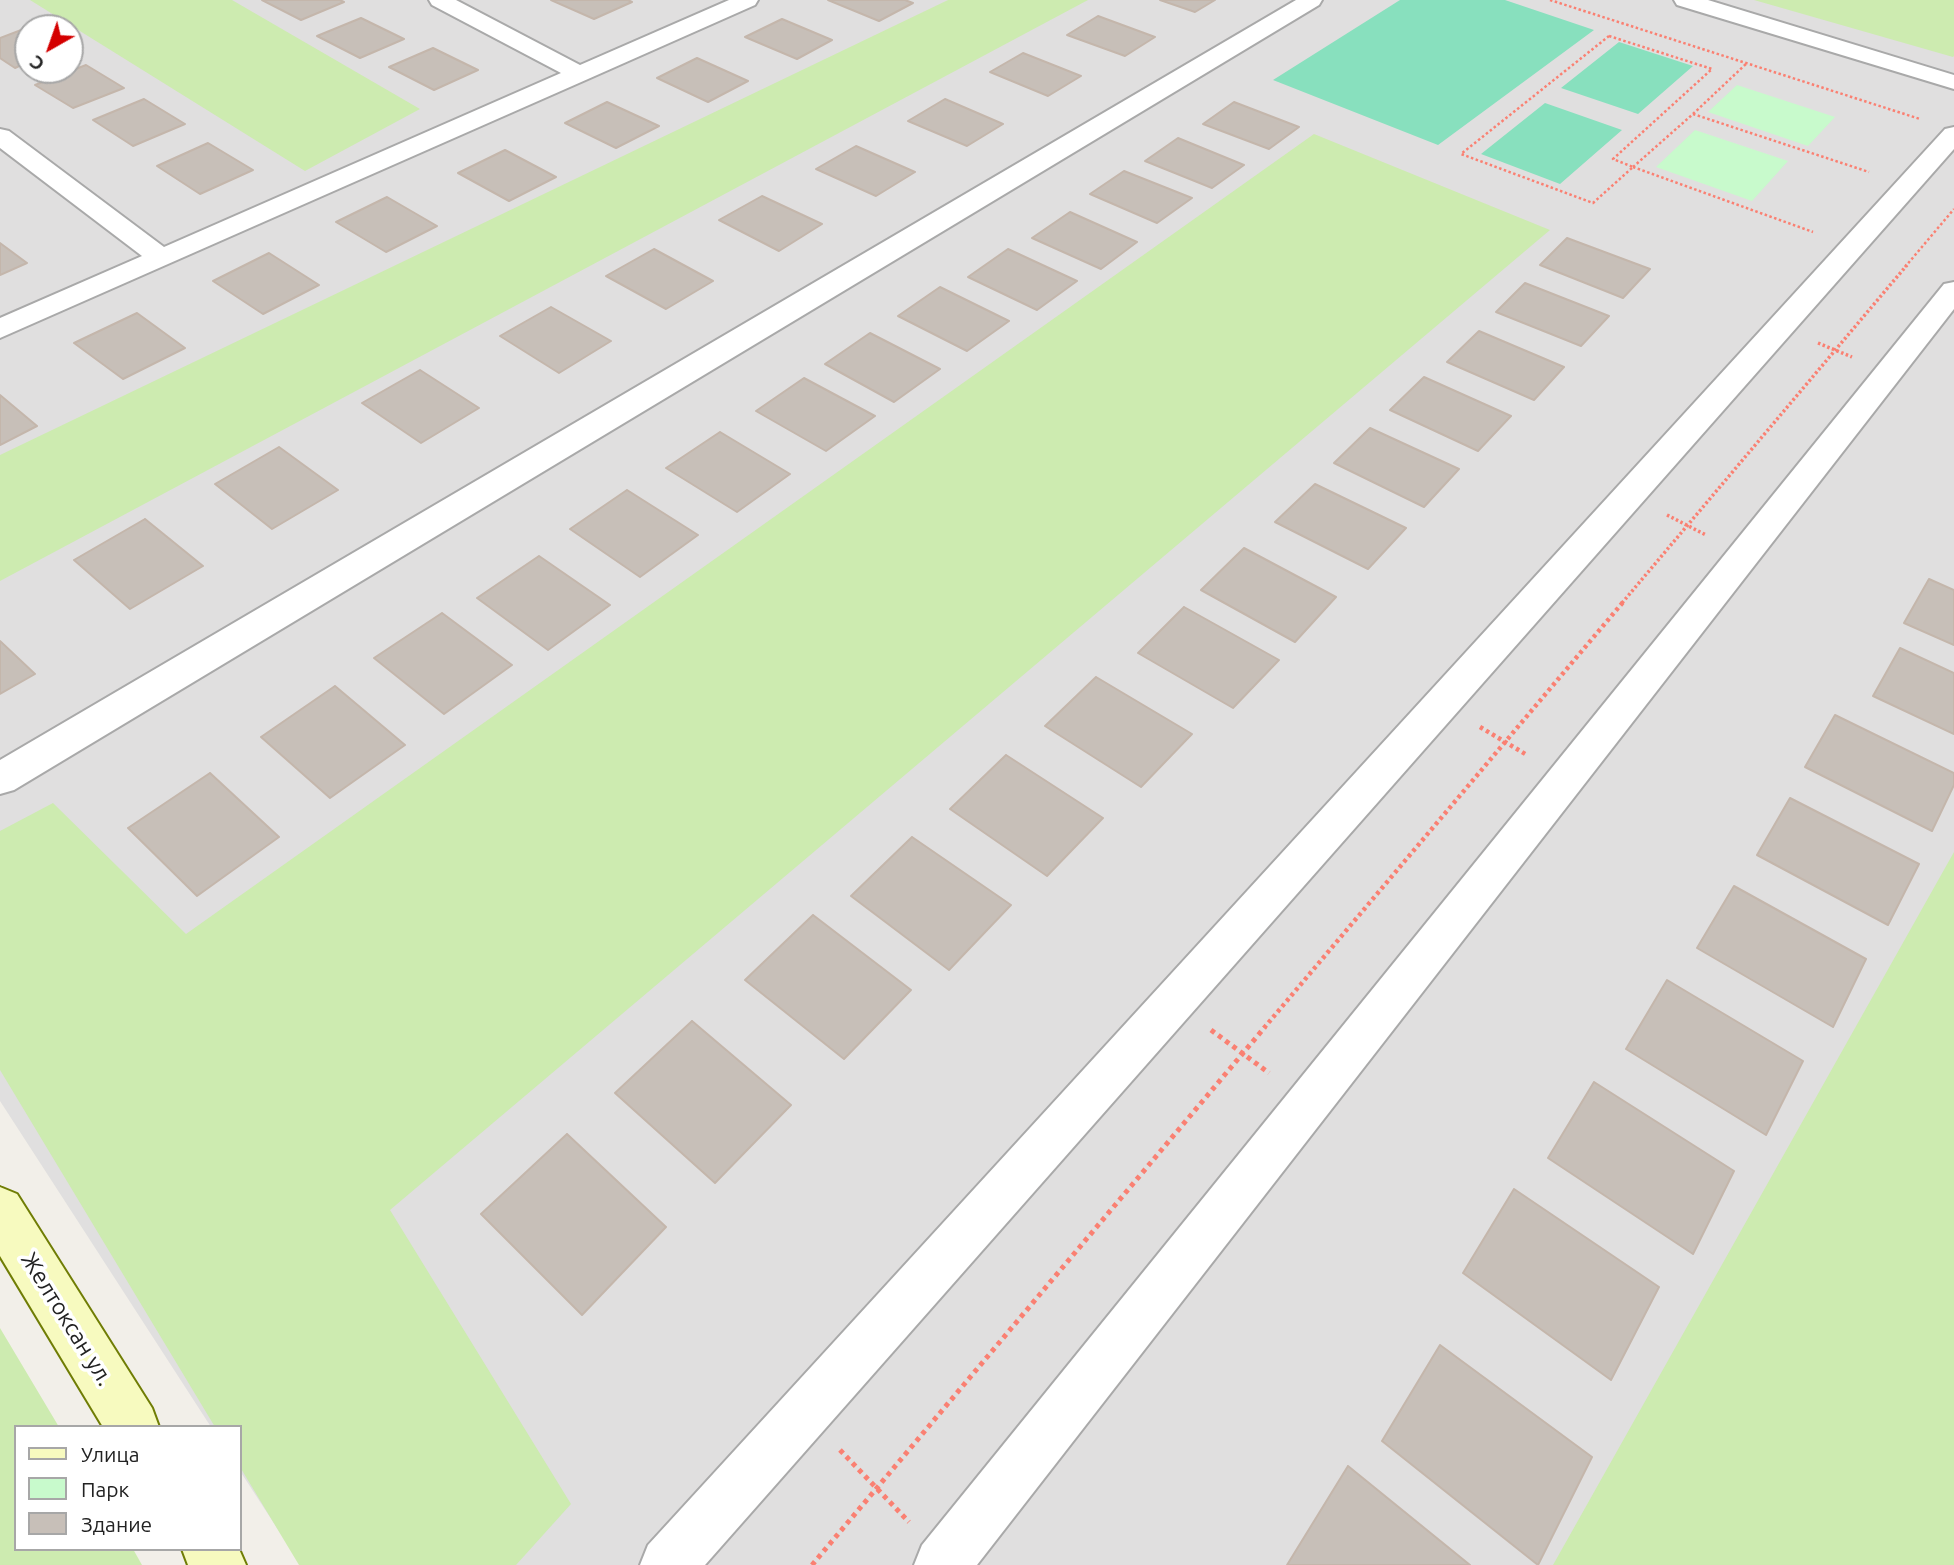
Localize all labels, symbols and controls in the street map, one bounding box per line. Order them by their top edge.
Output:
north arrow [14,14,84,84]
text: С [25,51,49,76]
street label: Желтоксан ул. [15,1247,119,1391]
legend [14,1425,242,1551]
text: Улица [81,1442,139,1466]
text: Парк [81,1477,129,1501]
text: Здание [81,1512,152,1536]

